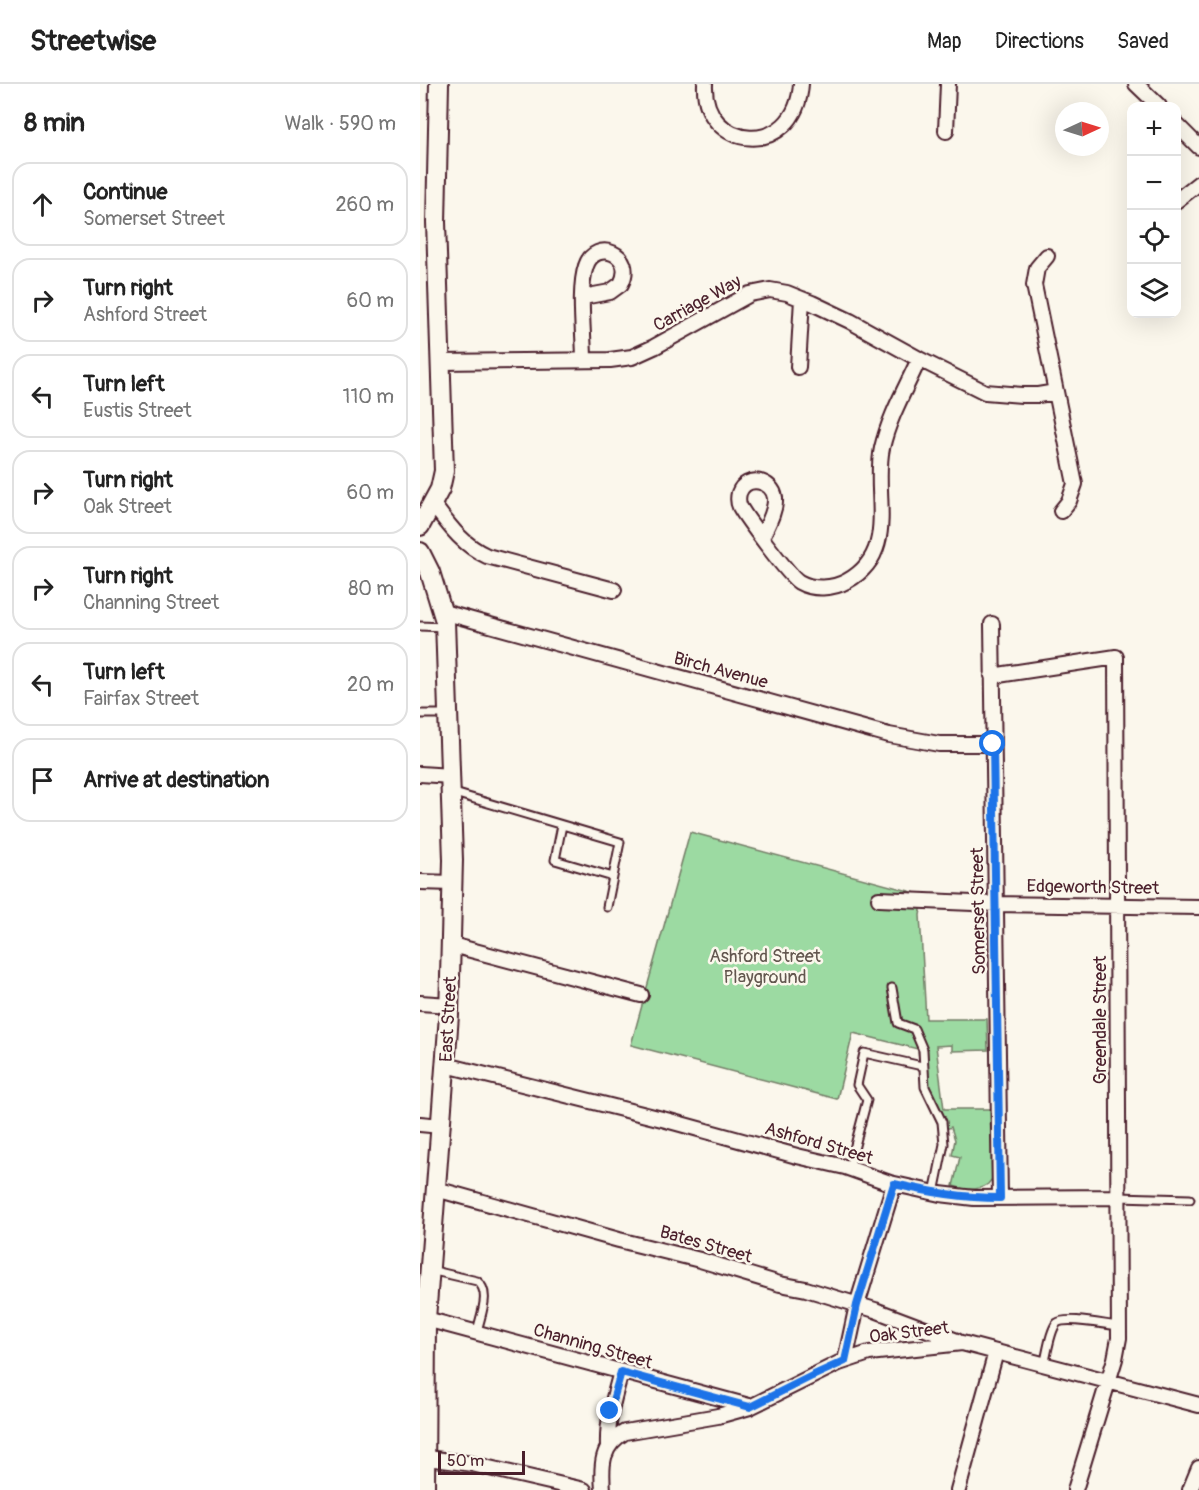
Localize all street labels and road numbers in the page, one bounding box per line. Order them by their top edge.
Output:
street label: Carriage Way [649,270,746,337]
street label: Birch Avenue [671,647,771,694]
street label: Somerset Street [966,846,991,975]
street label: Edgeworth Street [1026,875,1160,900]
street label: Greendale Street [1089,955,1112,1084]
street label: East Street [435,975,462,1062]
street label: Ashford Street [762,1117,876,1170]
street label: Bates Street [657,1220,755,1269]
street label: Oak Street [868,1316,951,1349]
street label: Channing Street [531,1319,656,1375]

